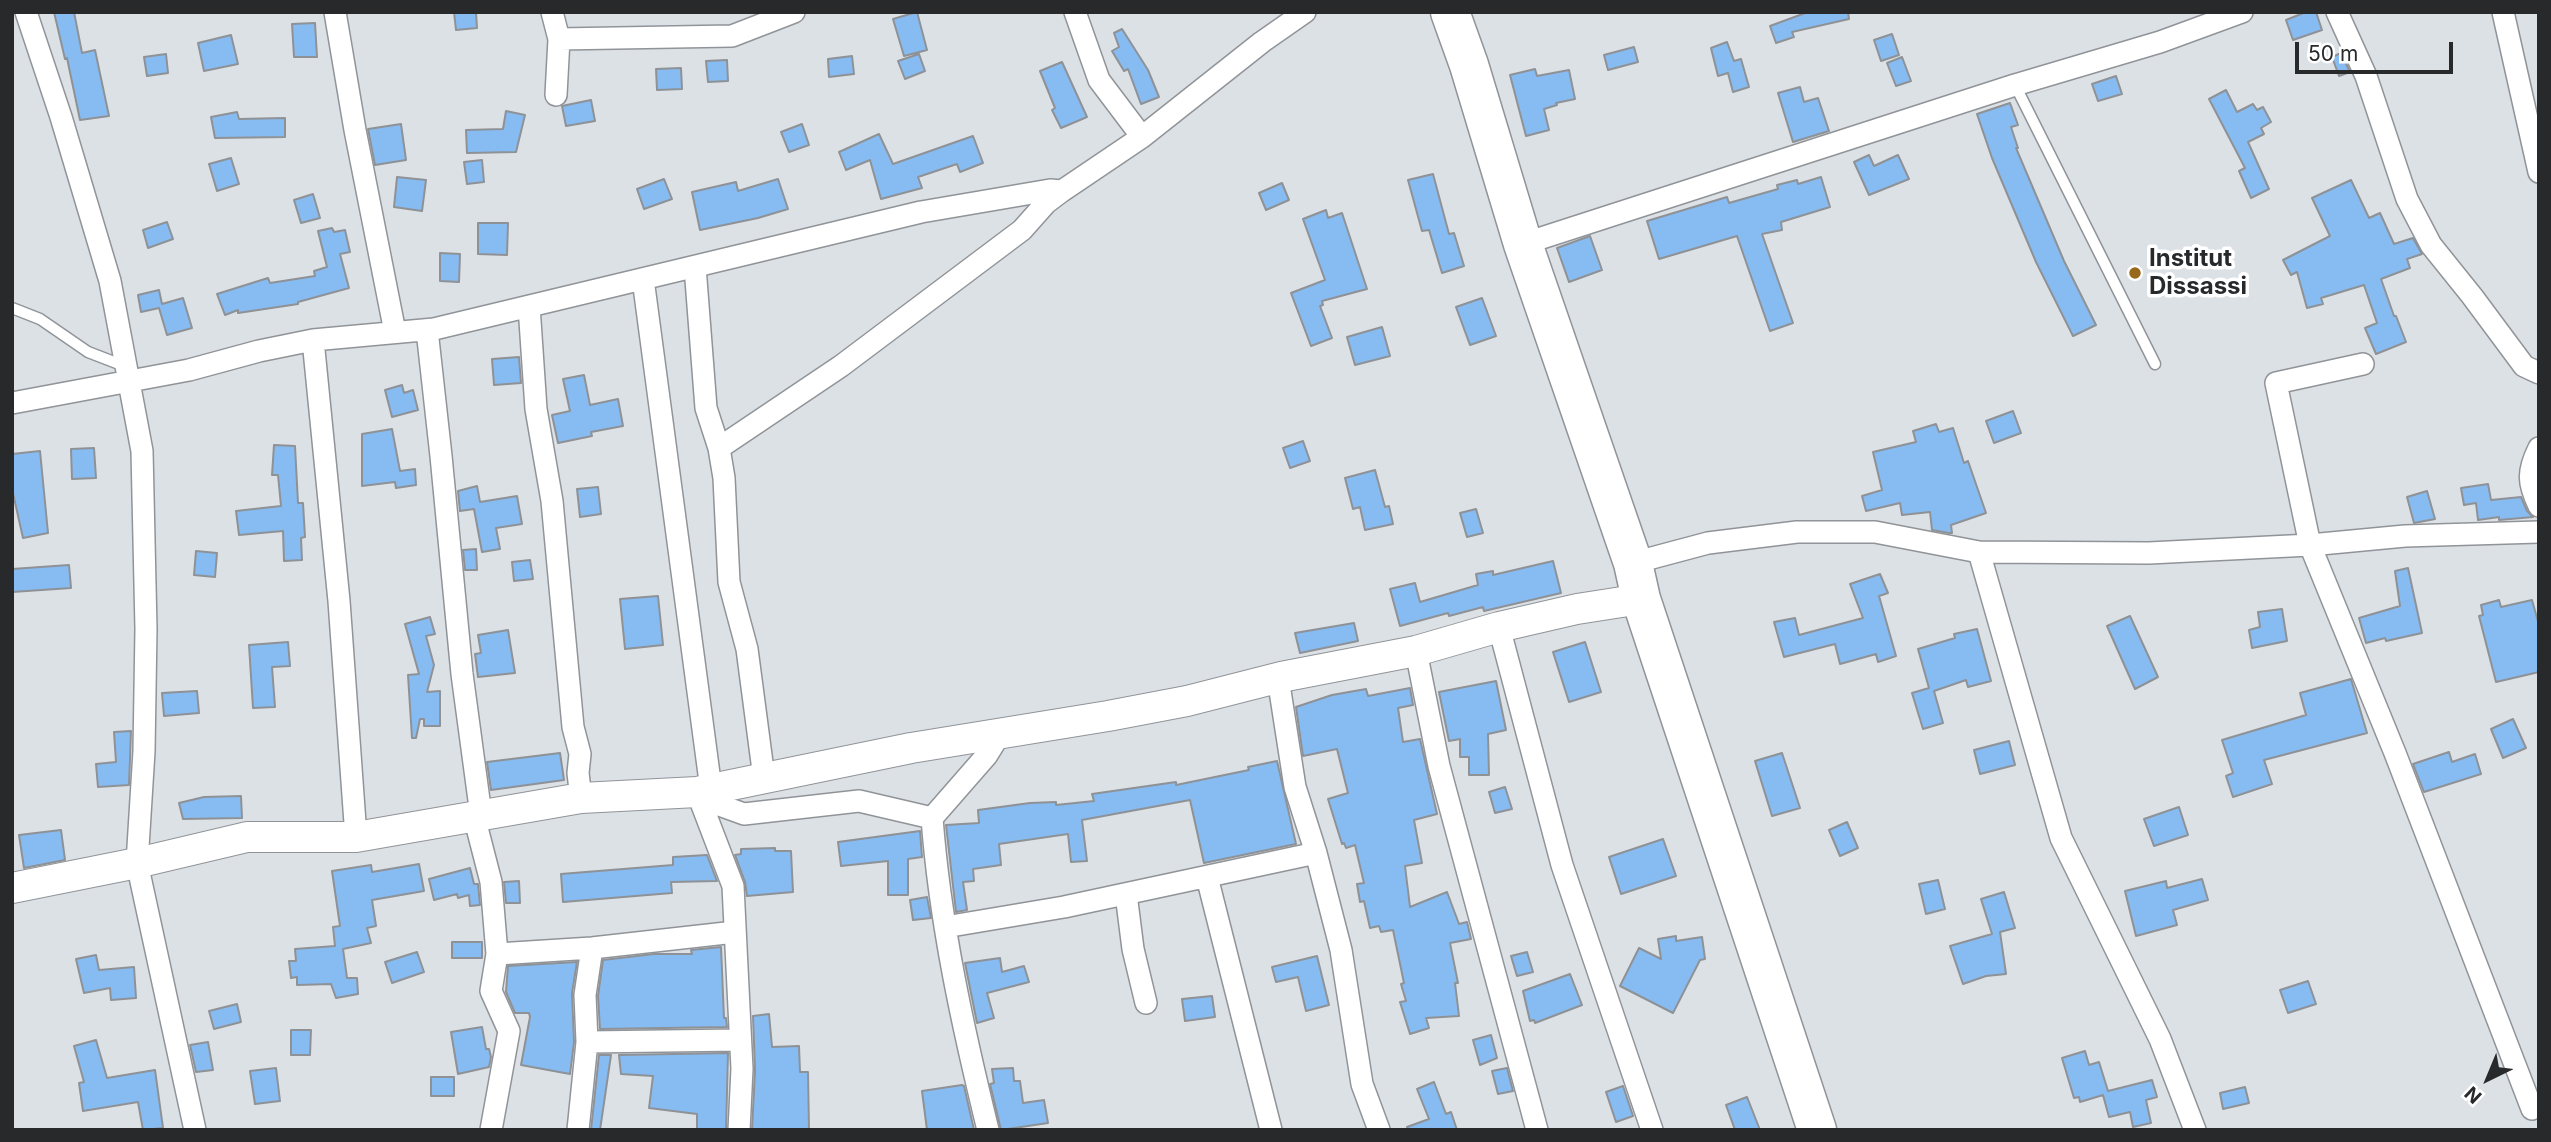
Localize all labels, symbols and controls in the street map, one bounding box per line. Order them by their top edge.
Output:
scale bar [2299,28,2456,72]
text: 50 m [2308,41,2358,66]
place label: Institut Dissassi [2149,245,2247,301]
marker: Institut Dissassi [2127,265,2143,281]
north arrow [2453,1044,2523,1114]
text: N [2460,1081,2486,1108]

